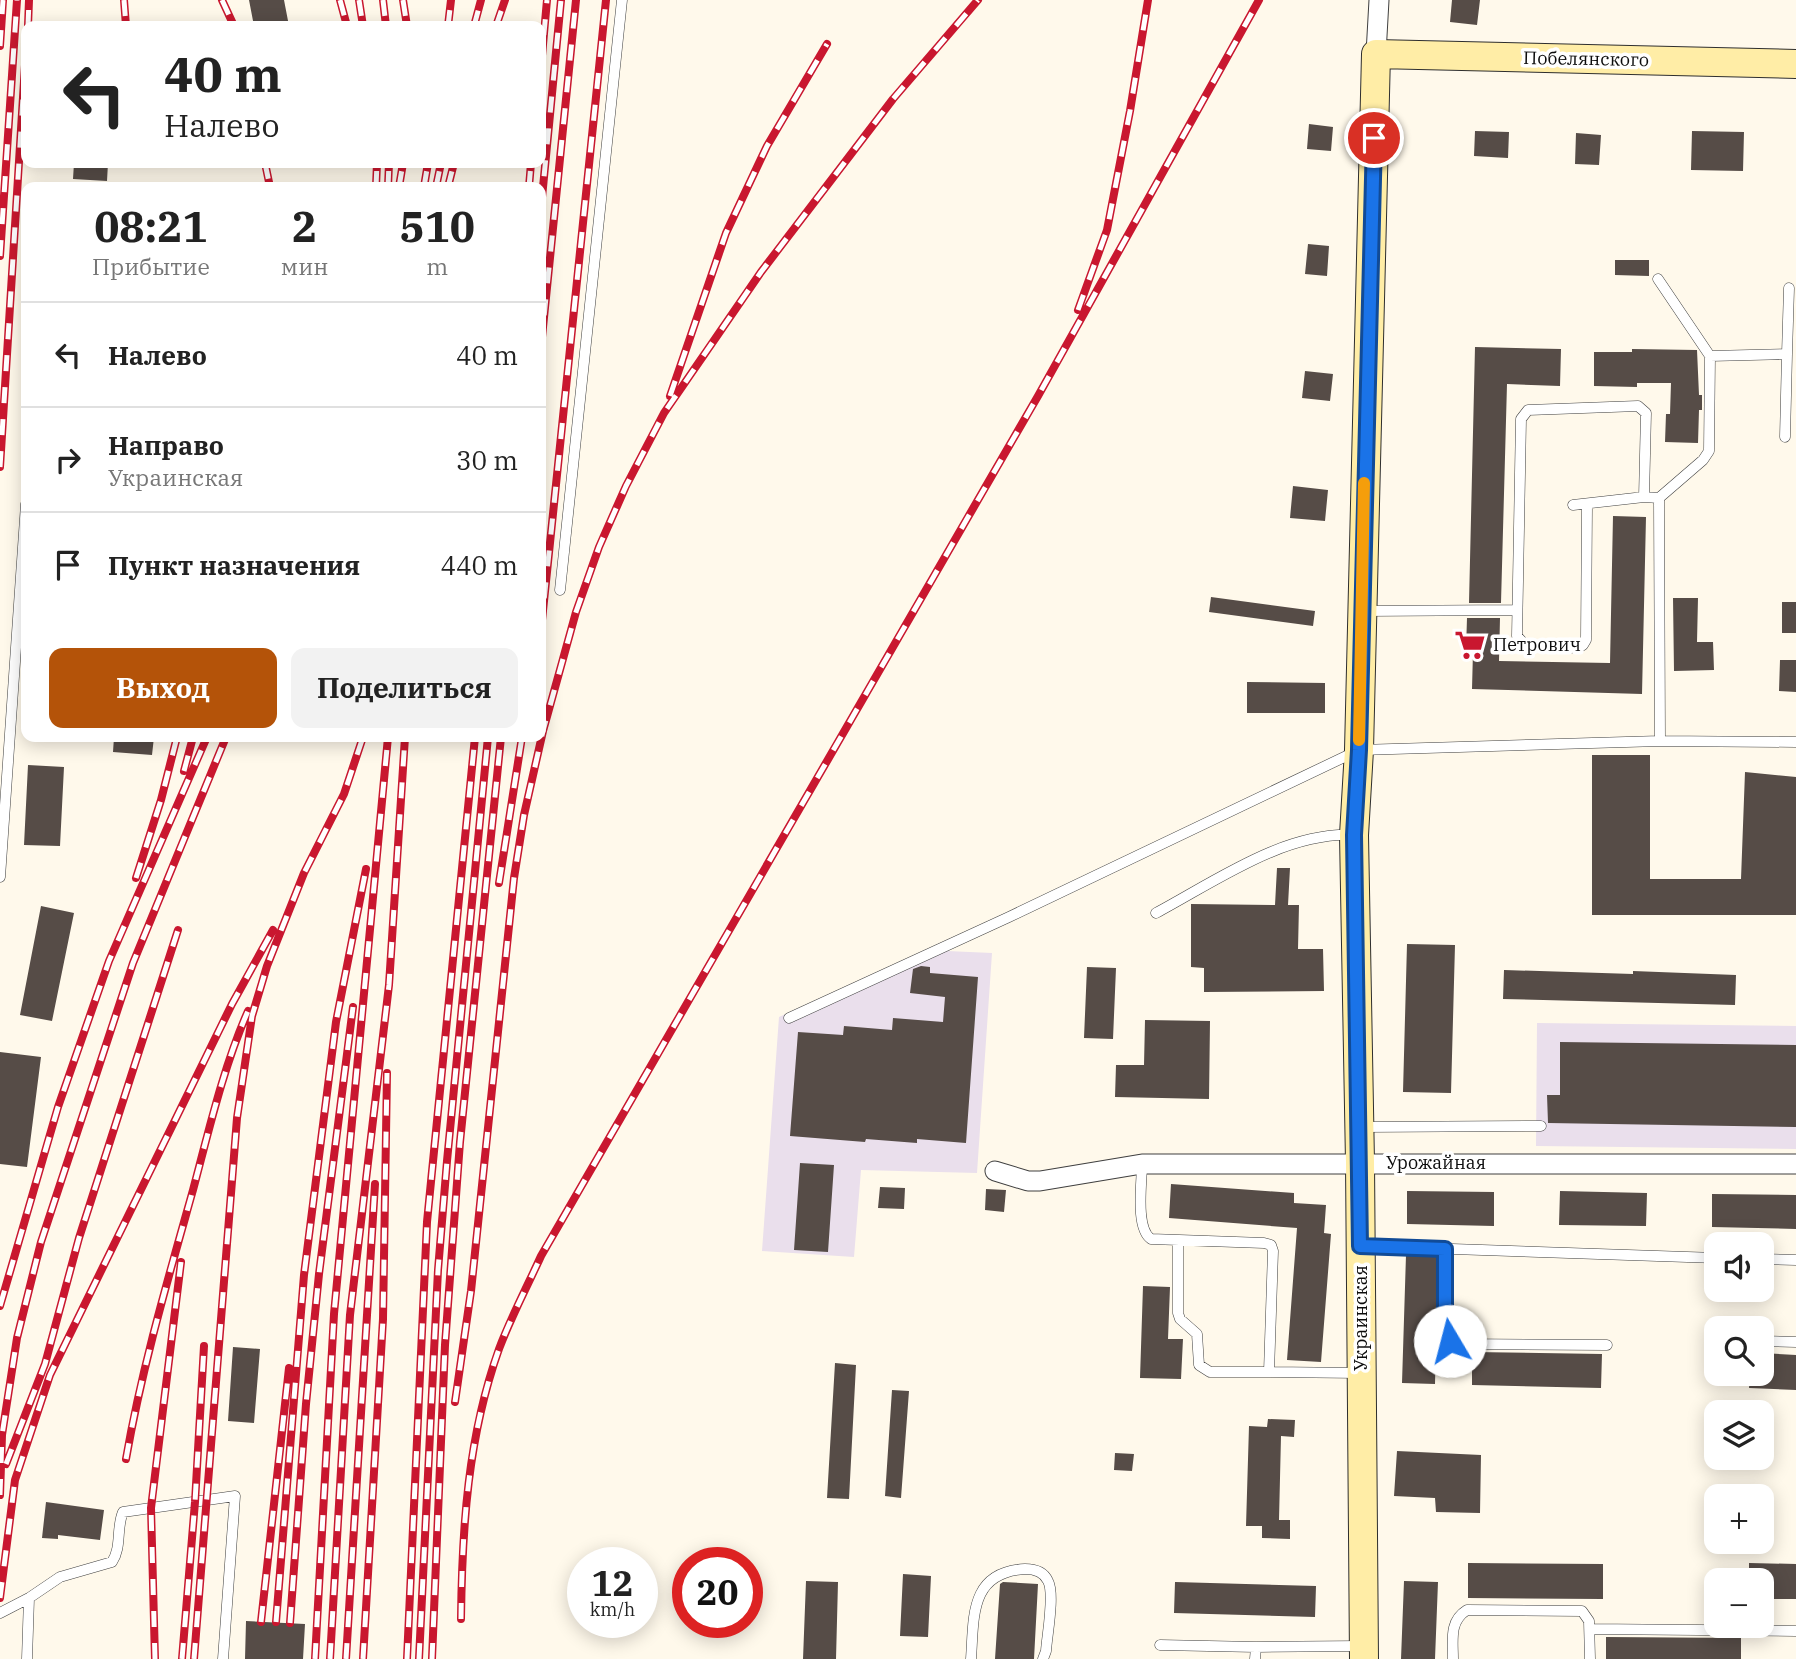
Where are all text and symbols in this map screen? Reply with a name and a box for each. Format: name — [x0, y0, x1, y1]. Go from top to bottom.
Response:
text: 40 m — [164, 42, 282, 105]
street label: Побелянского — [1523, 46, 1649, 71]
icon: left — [49, 49, 140, 140]
text: Налево — [164, 104, 280, 146]
pin — [1344, 108, 1404, 168]
icon: arrive — [1355, 119, 1393, 157]
text: 08:21 — [94, 199, 208, 254]
text: 2 — [292, 199, 317, 254]
text: 510 — [399, 199, 475, 254]
text: Прибытие — [92, 251, 210, 281]
text: мин — [281, 251, 329, 281]
text: m — [426, 251, 448, 281]
icon: left — [49, 336, 87, 374]
text: Налево — [108, 338, 207, 372]
text: 40 m — [456, 338, 518, 372]
text: Направо — [108, 428, 224, 462]
icon: right — [49, 441, 87, 479]
text: 30 m — [456, 443, 518, 477]
text: Украинская — [108, 462, 243, 492]
icon: arrive — [49, 546, 87, 584]
text: Пункт назначения — [108, 548, 360, 582]
text: 440 m — [440, 548, 518, 582]
supermarket icon: Петрович — [1453, 628, 1487, 662]
place label: Петрович — [1493, 633, 1581, 656]
button: Выход — [49, 648, 277, 728]
button: Поделиться — [291, 648, 518, 728]
street label: Урожайная — [1386, 1151, 1486, 1174]
map controls — [1704, 1232, 1774, 1638]
button: sound — [1704, 1232, 1774, 1302]
street label: Украинская — [1349, 1265, 1372, 1371]
position arrow — [1413, 1304, 1487, 1378]
button: search — [1704, 1316, 1774, 1386]
button: layers — [1704, 1400, 1774, 1470]
button: + — [1704, 1484, 1774, 1554]
speed limit sign: 20 — [672, 1547, 763, 1638]
text: 12 — [591, 1560, 634, 1606]
button: − — [1704, 1568, 1774, 1638]
text: km/h — [590, 1598, 635, 1621]

